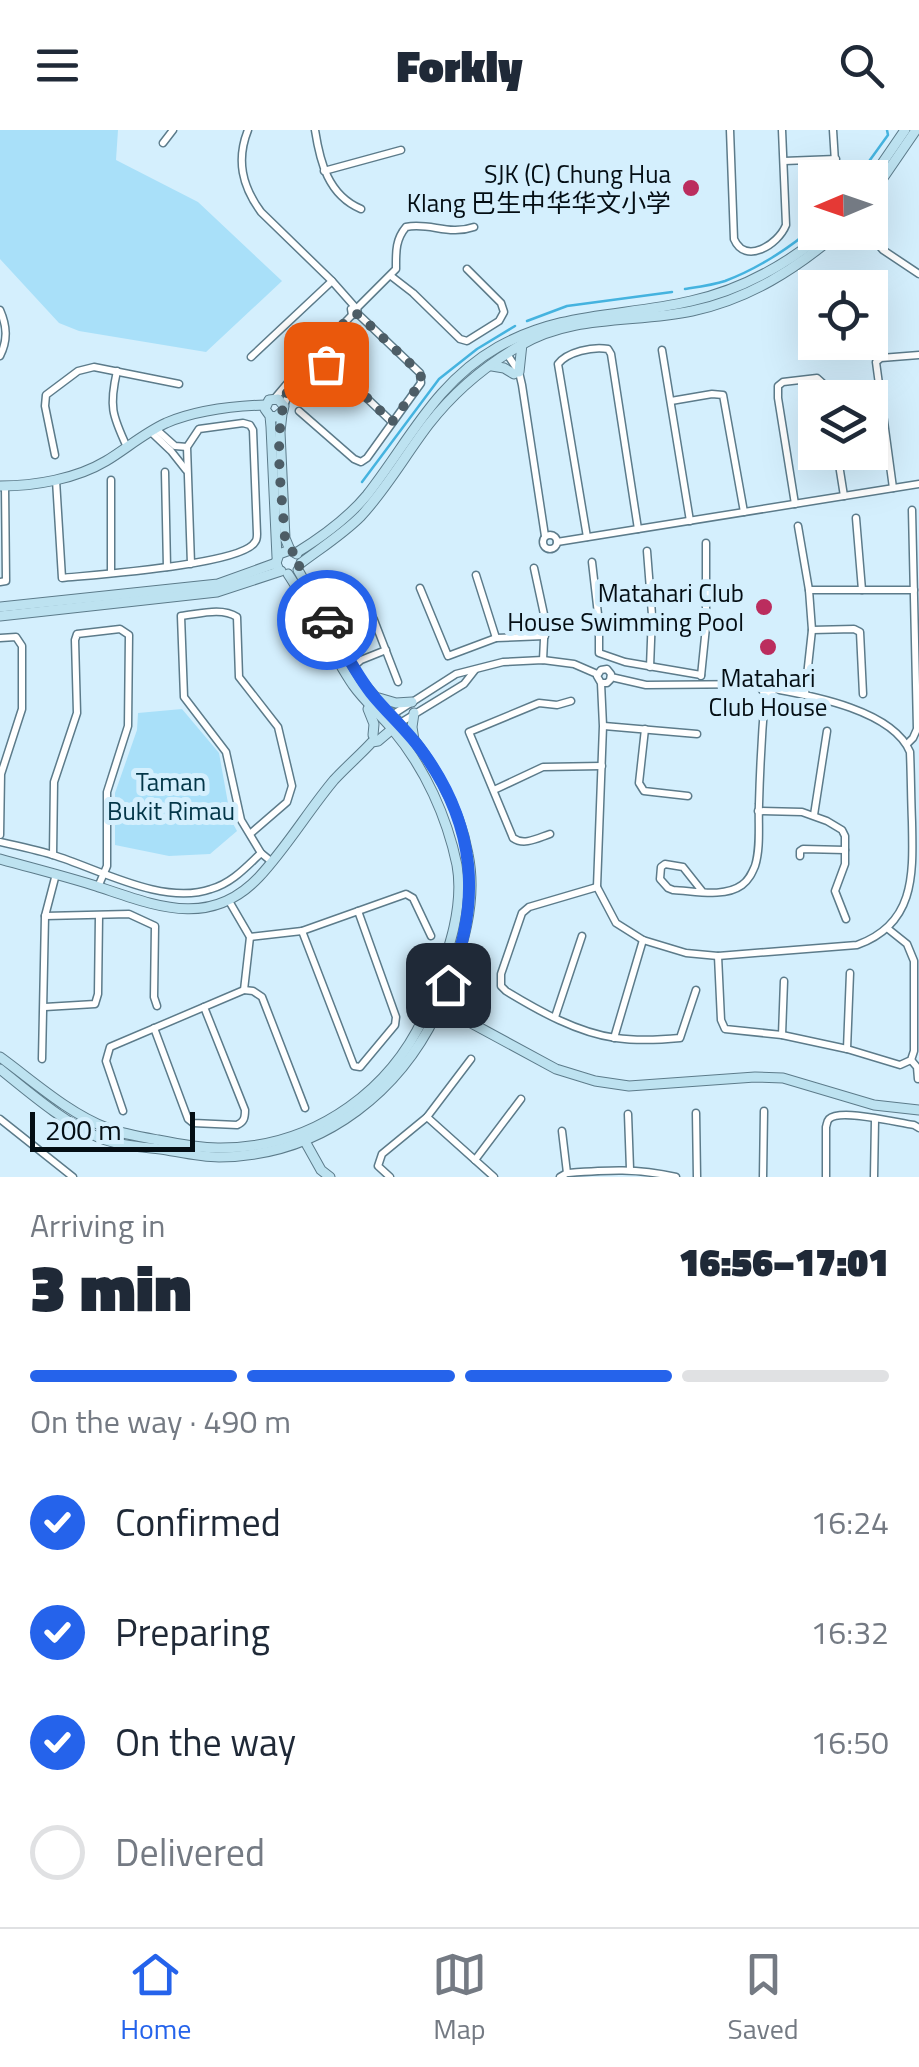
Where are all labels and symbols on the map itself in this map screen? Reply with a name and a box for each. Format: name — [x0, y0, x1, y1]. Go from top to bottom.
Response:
place label: SJK (C) Chung Hua Klang 巴生中华华文小学 — [407, 155, 671, 222]
north arrow — [798, 160, 888, 250]
marker: SJK (C) Chung Hua Klang 巴生中华华文小学 — [680, 177, 702, 199]
pin — [284, 322, 369, 407]
courier — [277, 570, 377, 670]
place label: Matahari Club House Swimming Pool — [507, 574, 744, 641]
marker: Matahari Club House Swimming Pool — [753, 596, 775, 618]
marker: Matahari Club House — [757, 636, 779, 658]
place label: Matahari Club House — [709, 659, 827, 726]
park label: Taman Bukit Rimau — [107, 763, 235, 830]
pin — [406, 943, 491, 1028]
scale bar — [30, 1107, 195, 1151]

